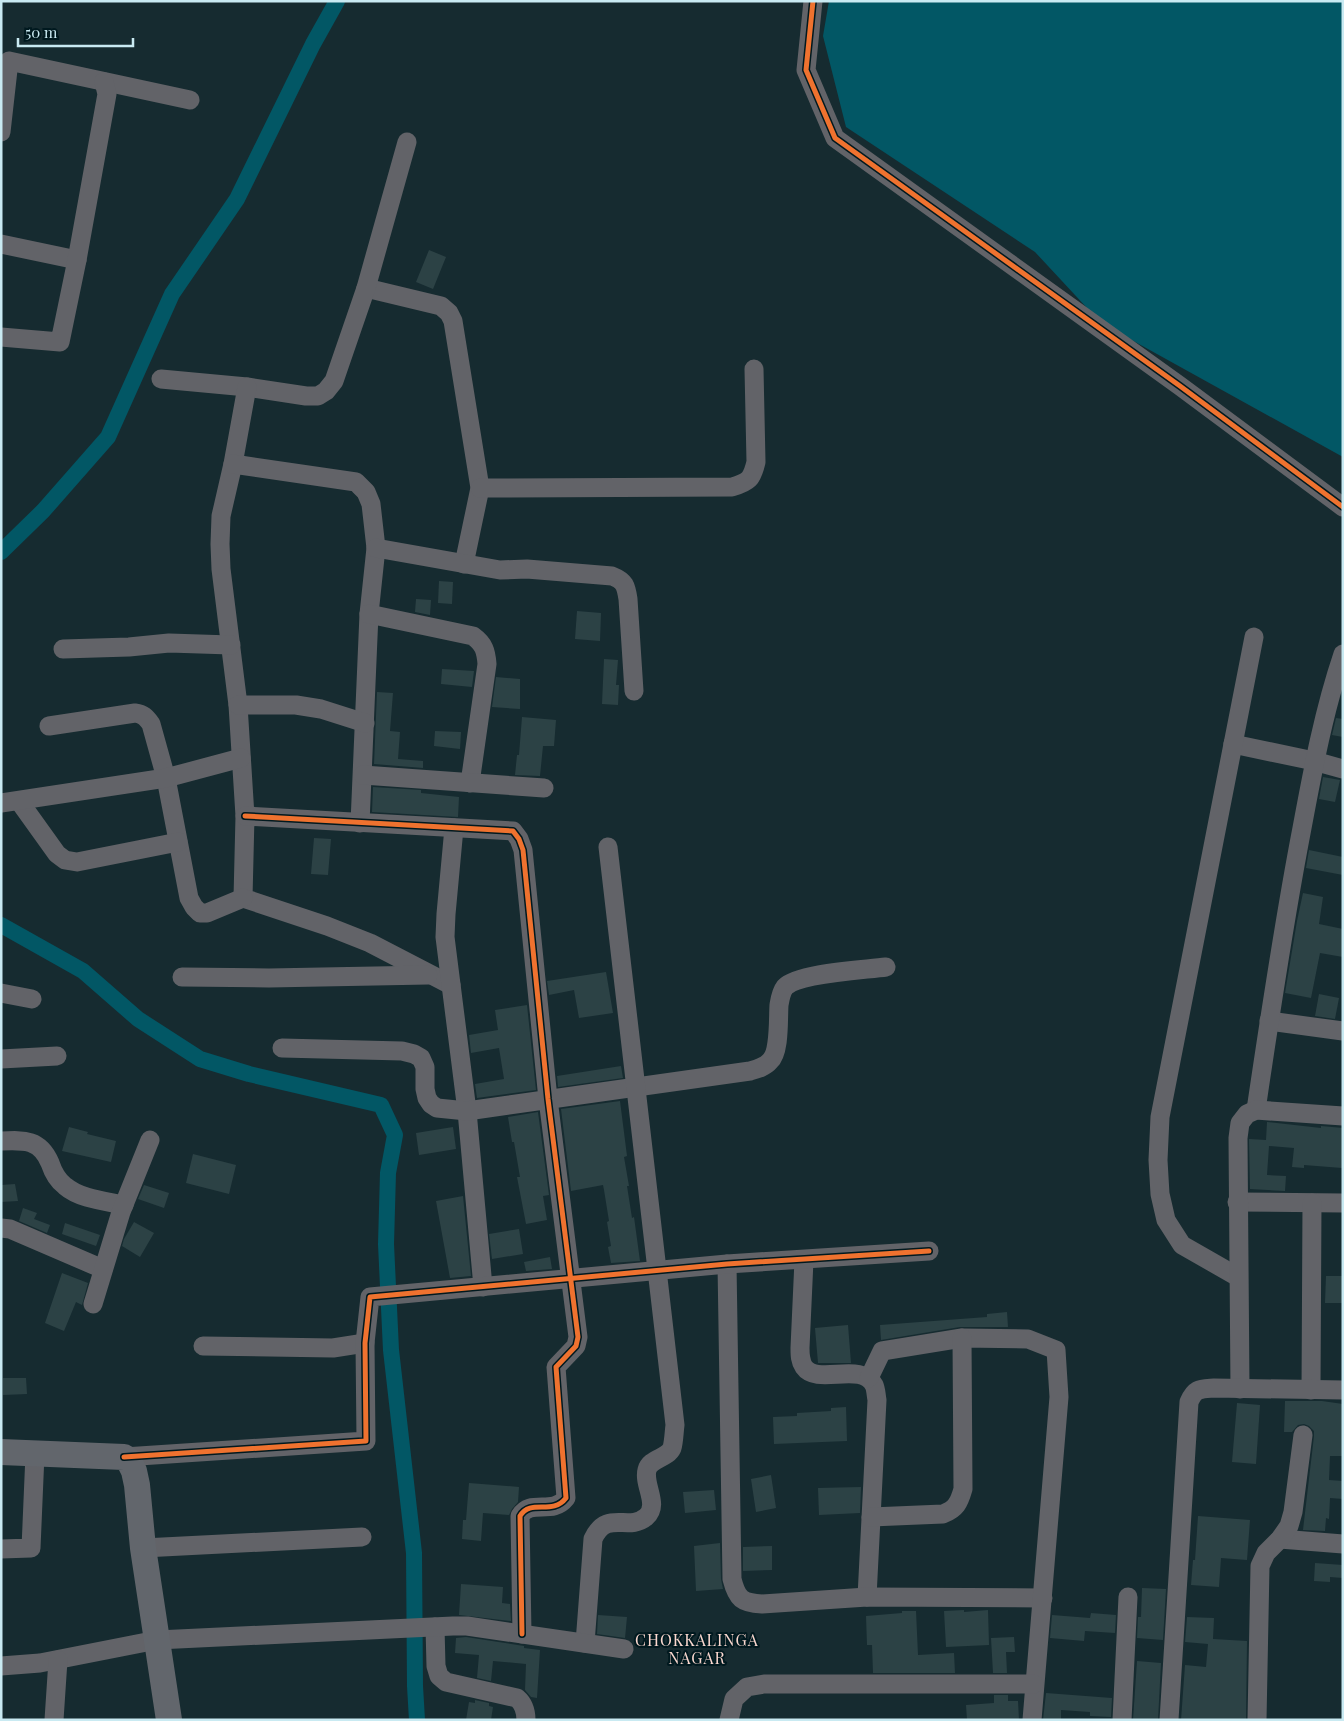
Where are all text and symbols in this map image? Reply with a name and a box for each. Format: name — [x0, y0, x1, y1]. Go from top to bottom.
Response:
scale bar — [18, 15, 132, 47]
text: 50 m — [25, 22, 58, 42]
district label: CHOKKALINGA NAGAR — [635, 1629, 759, 1668]

